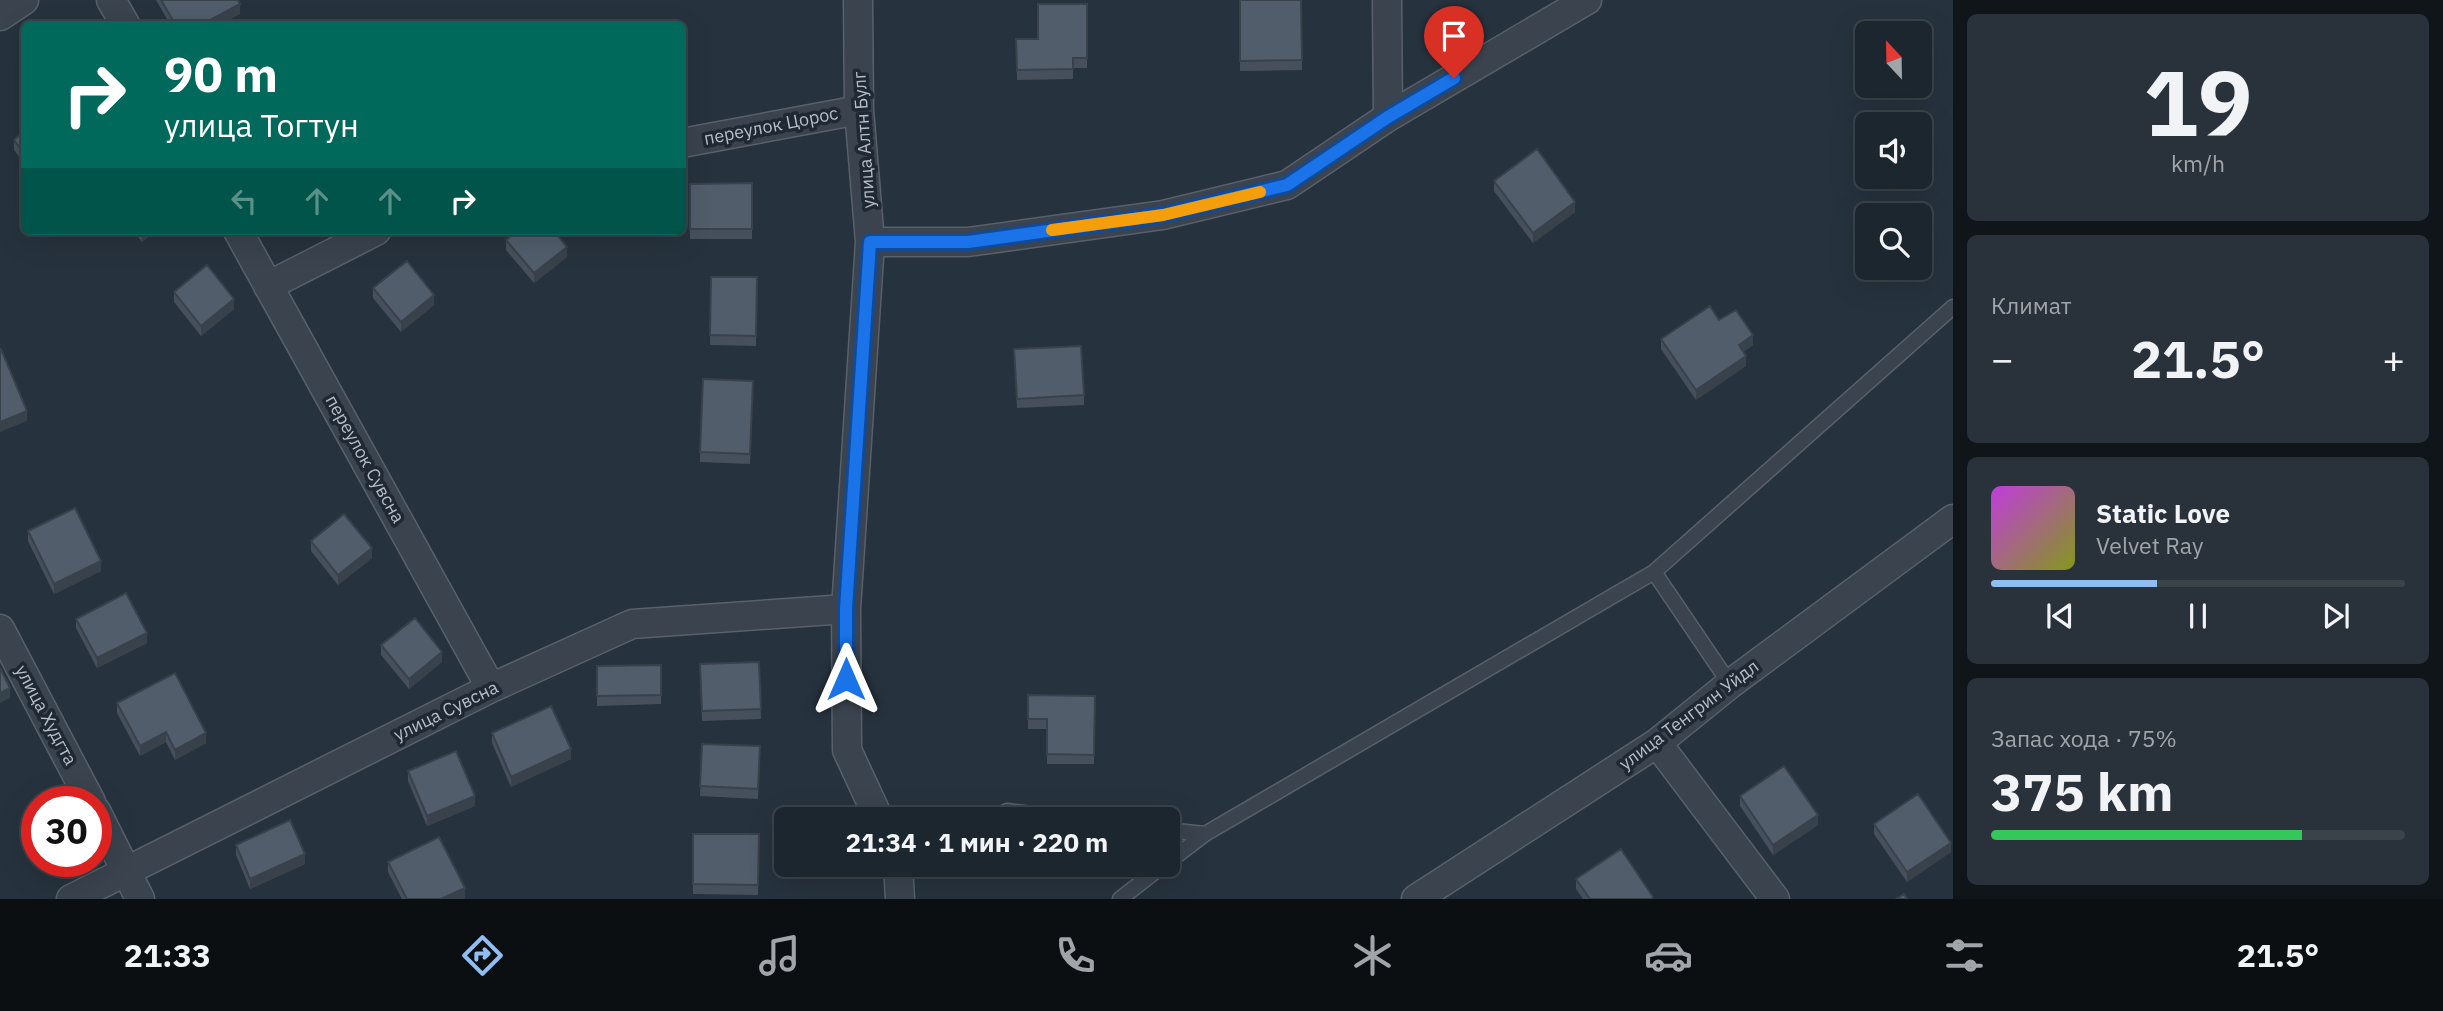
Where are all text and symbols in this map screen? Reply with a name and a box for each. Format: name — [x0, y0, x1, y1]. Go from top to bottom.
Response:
pin — [1424, 6, 1484, 78]
icon: arrive — [1435, 17, 1473, 55]
north arrow — [1855, 21, 1932, 98]
map controls — [1855, 21, 1932, 280]
text: 90 m — [164, 42, 278, 105]
text: 19 — [2143, 43, 2253, 161]
icon: right — [49, 49, 140, 140]
street label: улица Алтн Булг — [847, 71, 880, 209]
street label: переулок Цорос — [702, 101, 840, 150]
text: улица Тогтун — [164, 104, 359, 146]
button: sound — [1855, 112, 1932, 189]
text: km/h — [2171, 148, 2225, 178]
icon: left — [225, 182, 263, 220]
icon: ahead — [298, 182, 336, 220]
icon: ahead — [371, 182, 409, 220]
icon: right — [444, 182, 482, 220]
button: search — [1855, 203, 1932, 280]
text: Климат — [1991, 290, 2072, 320]
text: 21.5° — [2131, 325, 2265, 392]
text: − — [1991, 334, 2014, 383]
text: + — [2382, 334, 2405, 383]
street label: переулок Сувсна — [321, 391, 410, 527]
text: Static Love — [2096, 496, 2230, 530]
text: Velvet Ray — [2096, 530, 2203, 560]
icon: previous — [2041, 597, 2079, 635]
icon: pause — [2179, 597, 2217, 635]
icon: next — [2317, 597, 2355, 635]
position arrow — [809, 642, 883, 716]
street label: улица Тенгрин Уйдл — [1614, 655, 1763, 775]
street label: улица Худгта — [10, 661, 83, 769]
street label: улица Сувсна — [390, 675, 502, 746]
text: Запас хода · 75% — [1991, 723, 2177, 753]
text: 375 km — [1991, 758, 2173, 825]
speed limit sign: 30 — [21, 786, 112, 877]
text: 21:34 · 1 мин · 220 m — [846, 825, 1108, 859]
icon: directions — [458, 931, 507, 980]
icon: music — [755, 931, 804, 980]
icon: phone — [1051, 931, 1100, 980]
icon: climate — [1348, 931, 1397, 980]
icon: car — [1644, 931, 1693, 980]
icon: filters — [1940, 931, 1989, 980]
text: 21:33 — [124, 934, 211, 976]
text: 21.5° — [2237, 934, 2319, 976]

